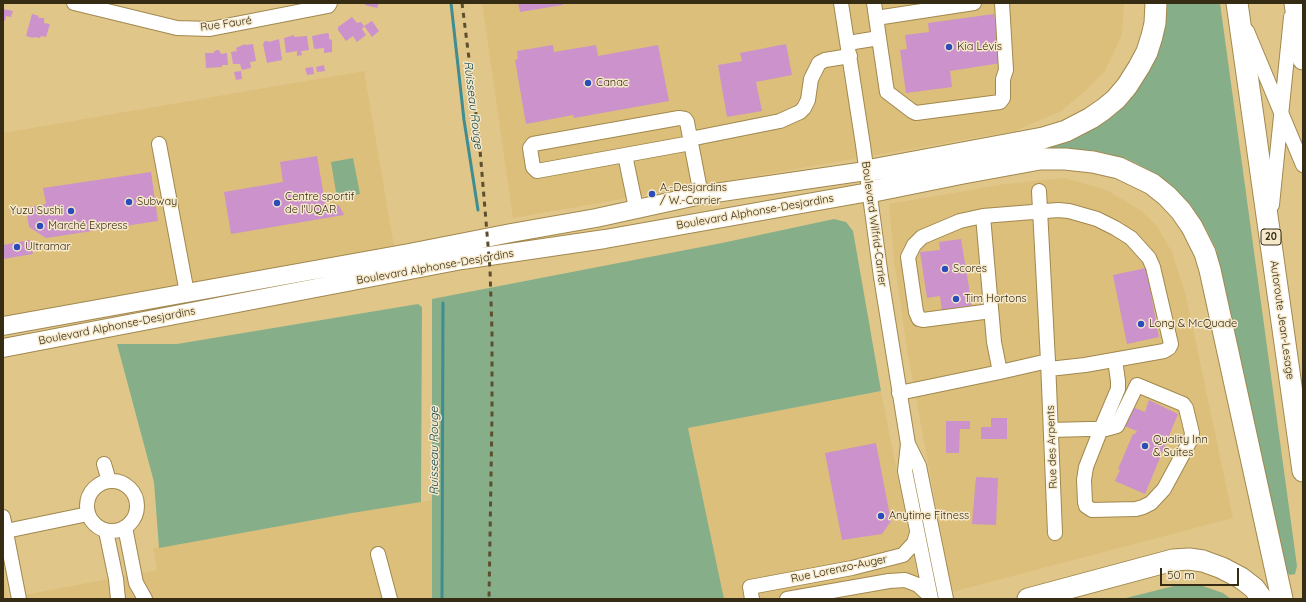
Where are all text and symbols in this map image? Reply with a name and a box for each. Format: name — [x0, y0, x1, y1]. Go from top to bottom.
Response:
street label: Rue Fauré — [199, 14, 253, 34]
place label: Kia Lévis — [957, 40, 1002, 54]
marker: Kia Lévis — [944, 42, 954, 52]
water label: Ruisseau Rouge — [460, 60, 486, 150]
place label: Canac — [596, 76, 629, 90]
marker: Canac — [583, 78, 593, 88]
street label: Boulevard Wilfrid-Carrier — [859, 160, 889, 288]
place label: A.-Desjardins / W.-Carrier — [660, 181, 727, 207]
marker: A.-Desjardins / W.-Carrier — [647, 189, 657, 199]
place label: Centre sportif de l'UQAR — [285, 190, 354, 216]
street label: Boulevard Alphonse-Desjardins — [675, 192, 835, 232]
place label: Subway — [137, 195, 177, 209]
marker: Subway — [124, 197, 134, 207]
marker: Centre sportif de l'UQAR — [272, 198, 282, 208]
place label: Yuzu Sushi — [10, 204, 63, 218]
marker: Yuzu Sushi — [66, 206, 76, 216]
place label: Marché Express — [48, 219, 128, 233]
marker: Marché Express — [35, 221, 45, 231]
road number: 20 — [1261, 229, 1281, 245]
place label: Ultramar — [25, 240, 71, 254]
marker: Ultramar — [12, 242, 22, 252]
street label: Boulevard Alphonse-Desjardins — [355, 247, 515, 287]
street label: Autoroute Jean-Lesage — [1267, 260, 1297, 380]
place label: Scores — [953, 262, 987, 276]
marker: Scores — [940, 264, 950, 274]
place label: Tim Hortons — [964, 292, 1027, 306]
marker: Tim Hortons — [951, 294, 961, 304]
street label: Boulevard Alphonse-Desjardins — [37, 304, 197, 348]
place label: Long & McQuade — [1149, 317, 1237, 331]
marker: Long & McQuade — [1136, 319, 1146, 329]
street label: Rue des Arpents — [1044, 405, 1060, 489]
water label: Ruisseau Rouge — [427, 407, 441, 495]
place label: Quality Inn & Suites — [1153, 433, 1208, 459]
marker: Quality Inn & Suites — [1140, 441, 1150, 451]
place label: Anytime Fitness — [889, 509, 969, 523]
marker: Anytime Fitness — [876, 511, 886, 521]
street label: Rue Lorenzo-Auger — [790, 552, 888, 586]
scale bar — [1162, 560, 1241, 586]
text: 50 m — [1167, 567, 1195, 582]

